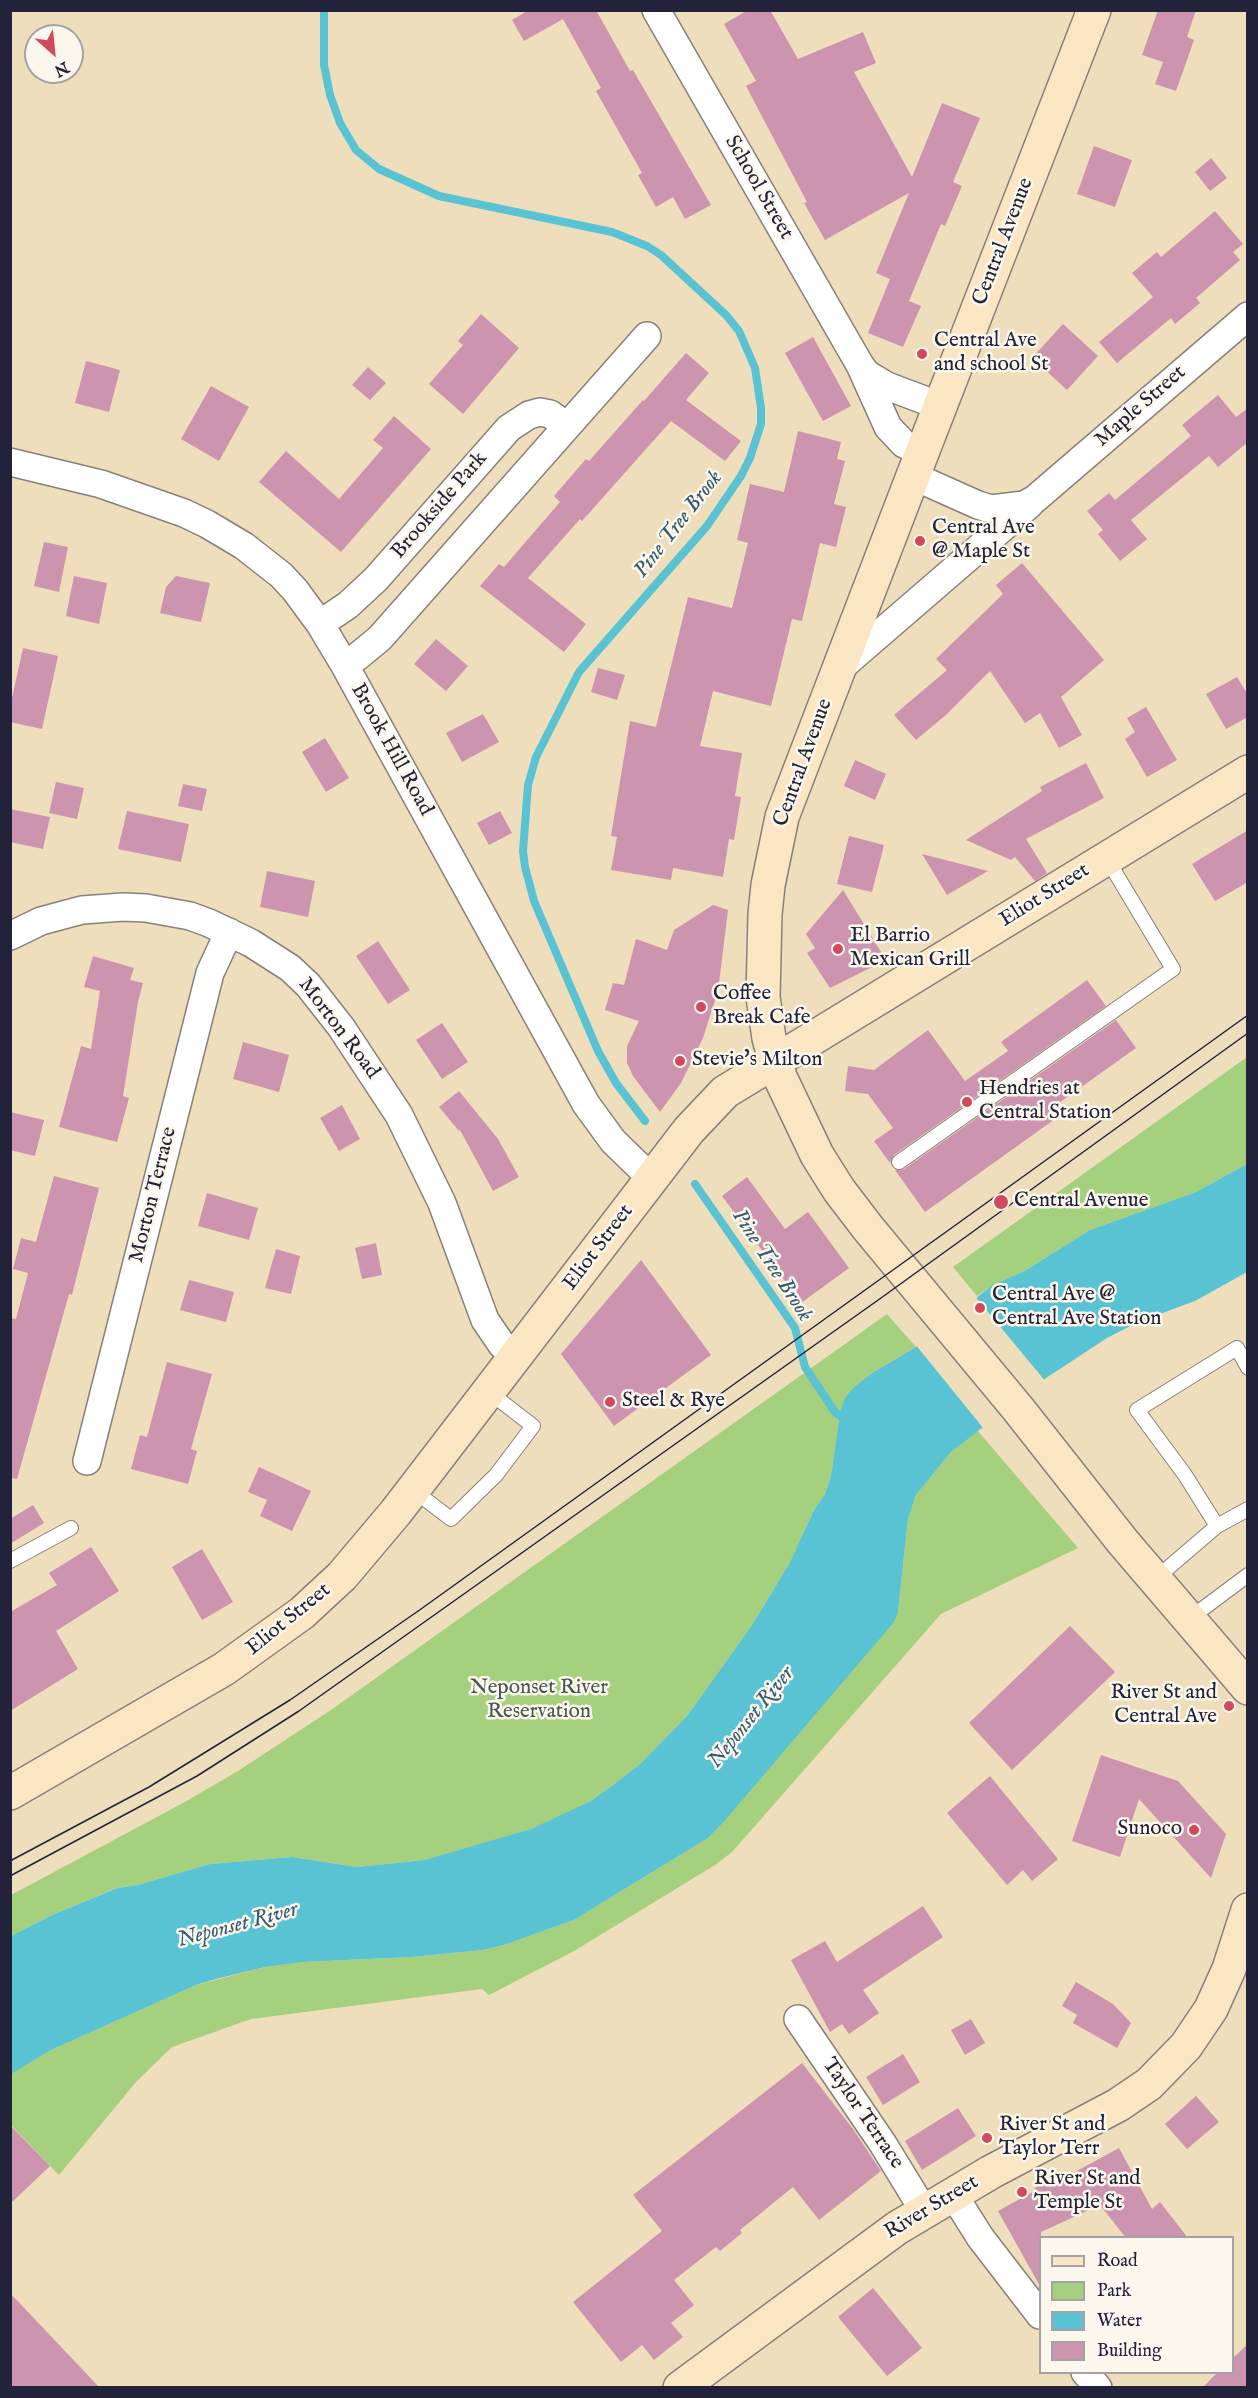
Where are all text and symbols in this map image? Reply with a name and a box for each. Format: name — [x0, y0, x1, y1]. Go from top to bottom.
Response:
north arrow — [24, 24, 84, 84]
text: N — [51, 56, 72, 80]
street label: School Street — [718, 131, 798, 245]
street label: Central Avenue — [968, 175, 1040, 309]
place label: Central Ave and school St — [934, 329, 1048, 379]
marker: Central Ave and school St — [915, 347, 929, 361]
street label: Maple Street — [1090, 361, 1192, 453]
street label: Brookside Park — [387, 447, 493, 565]
water label: Pine Tree Brook — [629, 466, 729, 584]
place label: Central Ave @ Maple St — [932, 516, 1035, 566]
marker: Central Ave @ Maple St — [913, 534, 927, 548]
street label: Brook Hill Road — [344, 680, 438, 820]
street label: Central Avenue — [769, 696, 839, 830]
street label: Eliot Street — [995, 859, 1095, 933]
place label: El Barrio Mexican Grill — [850, 924, 970, 974]
marker: El Barrio Mexican Grill — [831, 942, 845, 956]
street label: Morton Road — [292, 973, 384, 1085]
place label: Coffee Break Cafe — [713, 982, 810, 1032]
marker: Coffee Break Cafe — [694, 1000, 708, 1014]
place label: Stevie's Milton — [692, 1048, 822, 1074]
marker: Stevie's Milton — [673, 1054, 687, 1068]
place label: Hendries at Central Station — [979, 1077, 1111, 1127]
marker: Hendries at Central Station — [960, 1095, 974, 1109]
street label: Morton Terrace — [125, 1125, 183, 1265]
place label: Central Avenue — [1014, 1189, 1148, 1215]
marker: Central Avenue — [992, 1193, 1010, 1211]
street label: Eliot Street — [559, 1200, 639, 1296]
water label: Pine Tree Brook — [725, 1205, 817, 1327]
place label: Central Ave @ Central Ave Station — [992, 1283, 1161, 1333]
marker: Central Ave @ Central Ave Station — [973, 1301, 987, 1315]
place label: Steel & Rye — [622, 1389, 725, 1415]
marker: Steel & Rye — [603, 1395, 617, 1409]
street label: Eliot Street — [242, 1578, 336, 1662]
water label: Neponset River — [703, 1662, 801, 1774]
park label: Neponset River Reservation — [470, 1676, 608, 1726]
place label: River St and Central Ave — [1110, 1681, 1217, 1731]
marker: River St and Central Ave — [1222, 1699, 1236, 1713]
place label: Sunoco — [1118, 1817, 1182, 1843]
marker: Sunoco — [1187, 1823, 1201, 1837]
water label: Neponset River — [175, 1897, 301, 1955]
street label: Taylor Terrace — [816, 2054, 908, 2174]
place label: River St and Taylor Terr — [999, 2113, 1106, 2163]
marker: River St and Taylor Terr — [980, 2131, 994, 2145]
place label: River St and Temple St — [1034, 2167, 1141, 2217]
street label: River Street — [881, 2170, 983, 2246]
marker: River St and Temple St — [1015, 2185, 1029, 2199]
legend — [1039, 2236, 1234, 2374]
text: Road — [1097, 2250, 1138, 2273]
text: Park — [1097, 2280, 1131, 2303]
text: Water — [1097, 2310, 1142, 2333]
text: Building — [1097, 2340, 1162, 2363]

